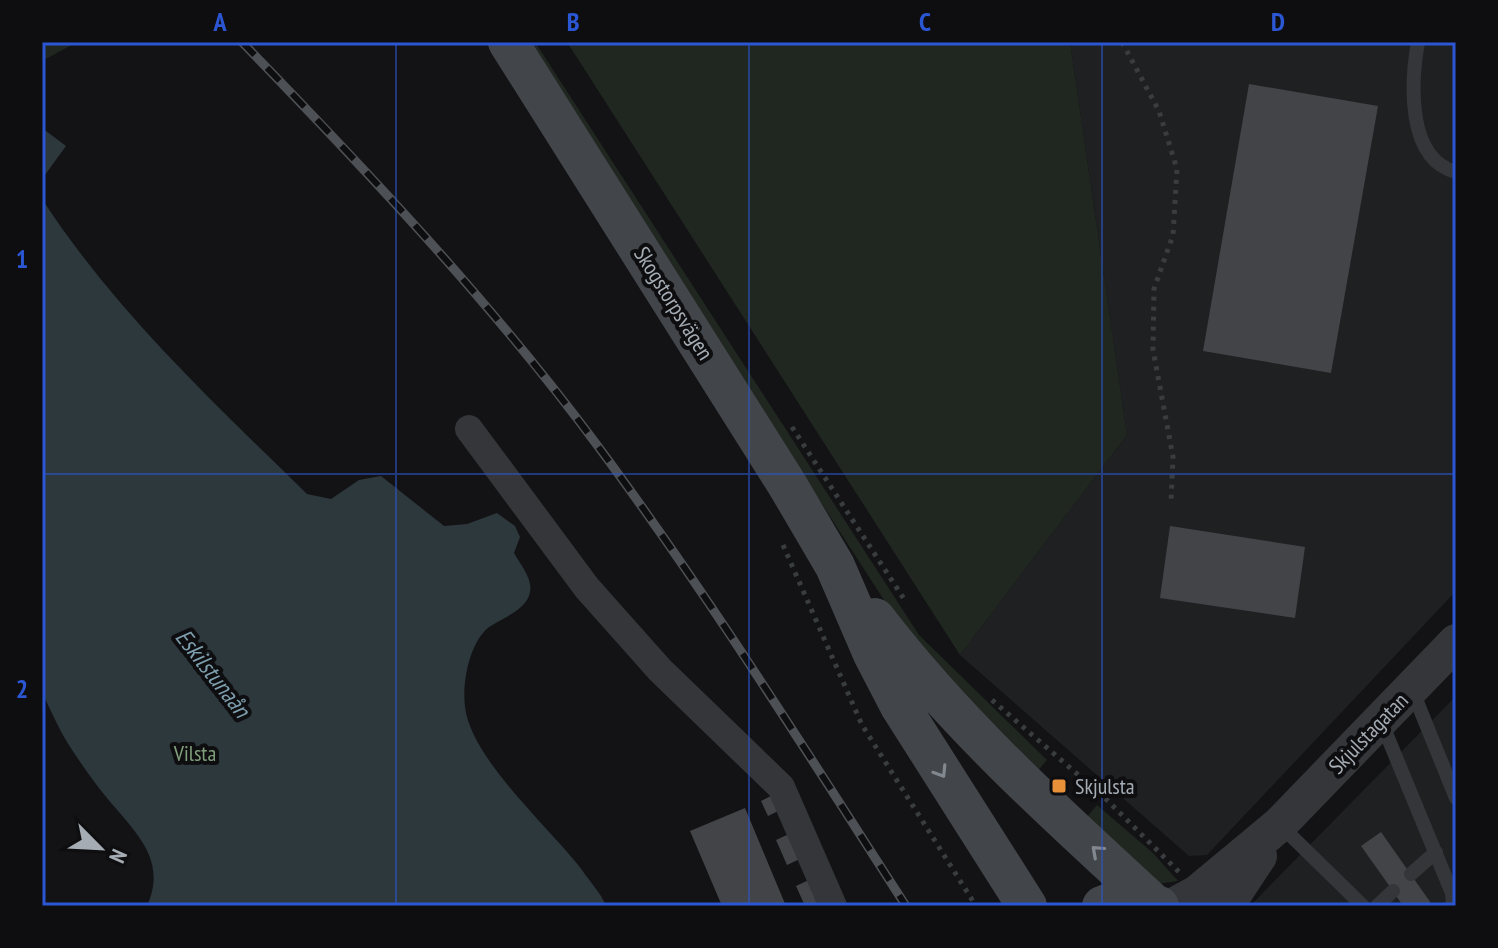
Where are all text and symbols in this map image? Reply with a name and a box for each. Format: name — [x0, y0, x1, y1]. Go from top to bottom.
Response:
text: A — [212, 5, 227, 38]
text: B — [567, 5, 580, 38]
text: C — [919, 5, 931, 38]
text: D — [1271, 5, 1285, 38]
street label: Skogstorpsvägen — [628, 241, 720, 365]
text: 1 — [16, 242, 28, 275]
water label: Eskilstunaån — [169, 623, 258, 725]
text: 2 — [16, 672, 28, 705]
street label: Skjulstagatan — [1322, 686, 1414, 780]
park label: Vilsta — [173, 739, 216, 767]
one-way arrow — [932, 764, 947, 778]
place label: Skjulsta — [1075, 772, 1135, 800]
marker: Skjulsta — [1050, 777, 1068, 795]
north arrow — [60, 808, 140, 888]
text: N — [103, 845, 133, 867]
one-way arrow — [1091, 846, 1106, 861]

